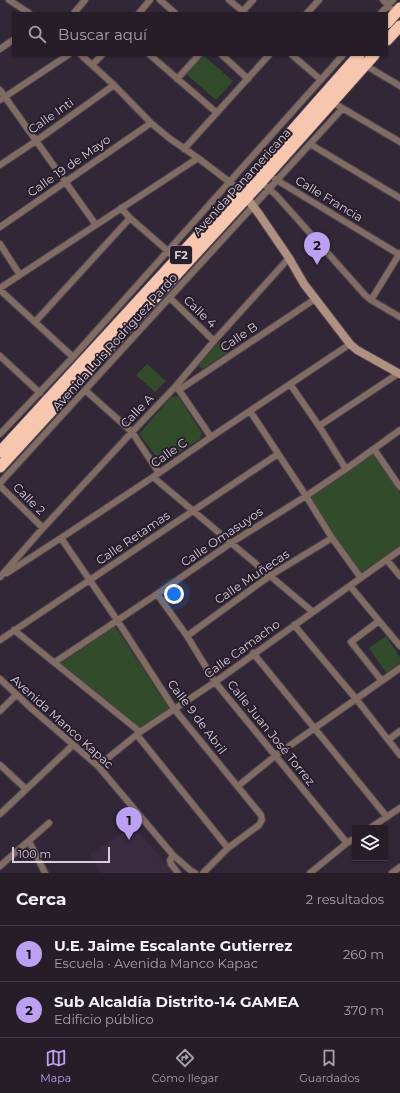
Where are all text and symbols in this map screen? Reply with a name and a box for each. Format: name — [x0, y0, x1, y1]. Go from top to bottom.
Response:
search box — [12, 12, 388, 56]
icon: search — [26, 23, 48, 45]
text: Buscar aquí — [58, 25, 147, 44]
street label: Calle Inti — [25, 94, 76, 137]
street label: Avenida Panamericana — [189, 125, 294, 238]
street label: Calle 19 de Mayo — [24, 131, 113, 200]
street label: Calle Francia — [293, 172, 366, 225]
pin: 2 — [304, 232, 330, 265]
road number: F2 — [170, 246, 192, 264]
street label: Avenida Luis Rodriguez Pardo — [49, 270, 180, 413]
street label: Calle 4 — [181, 292, 220, 331]
street label: Calle B — [217, 319, 260, 354]
street label: Calle A — [117, 390, 157, 431]
street label: Calle C — [148, 434, 190, 470]
street label: Calle 2 — [10, 479, 49, 518]
street label: Calle Omasuyos — [178, 504, 266, 570]
street label: Calle Retamas — [93, 507, 173, 568]
street label: Calle Muñecas — [211, 546, 292, 607]
your location — [164, 584, 184, 604]
street label: Calle Camacho — [201, 616, 283, 681]
street label: Avenida Manco Kapac — [8, 672, 117, 772]
street label: Calle 9 de Abril — [165, 677, 230, 757]
street label: Calle Juan José Torrez — [224, 677, 318, 788]
pin: 1 — [116, 807, 142, 840]
map controls — [352, 825, 388, 861]
button: layers — [352, 825, 388, 861]
scale bar — [12, 845, 110, 864]
text: 100 m — [18, 847, 51, 861]
text: Cerca — [16, 889, 66, 909]
text: 2 resultados — [306, 891, 384, 907]
text: U.E. Jaime Escalante Gutierrez — [54, 936, 292, 955]
text: 1 — [26, 946, 32, 962]
text: 260 m — [343, 946, 384, 962]
text: Escuela · Avenida Manco Kapac — [54, 955, 258, 971]
text: Sub Alcaldía Distrito-14 GAMEA — [54, 992, 299, 1011]
text: 2 — [25, 1002, 33, 1018]
text: 370 m — [344, 1002, 384, 1018]
text: Edificio público — [54, 1011, 154, 1027]
tab: Mapa — [40, 1047, 71, 1085]
tab: Cómo llegar — [152, 1047, 219, 1085]
tab: Guardados — [299, 1047, 360, 1085]

